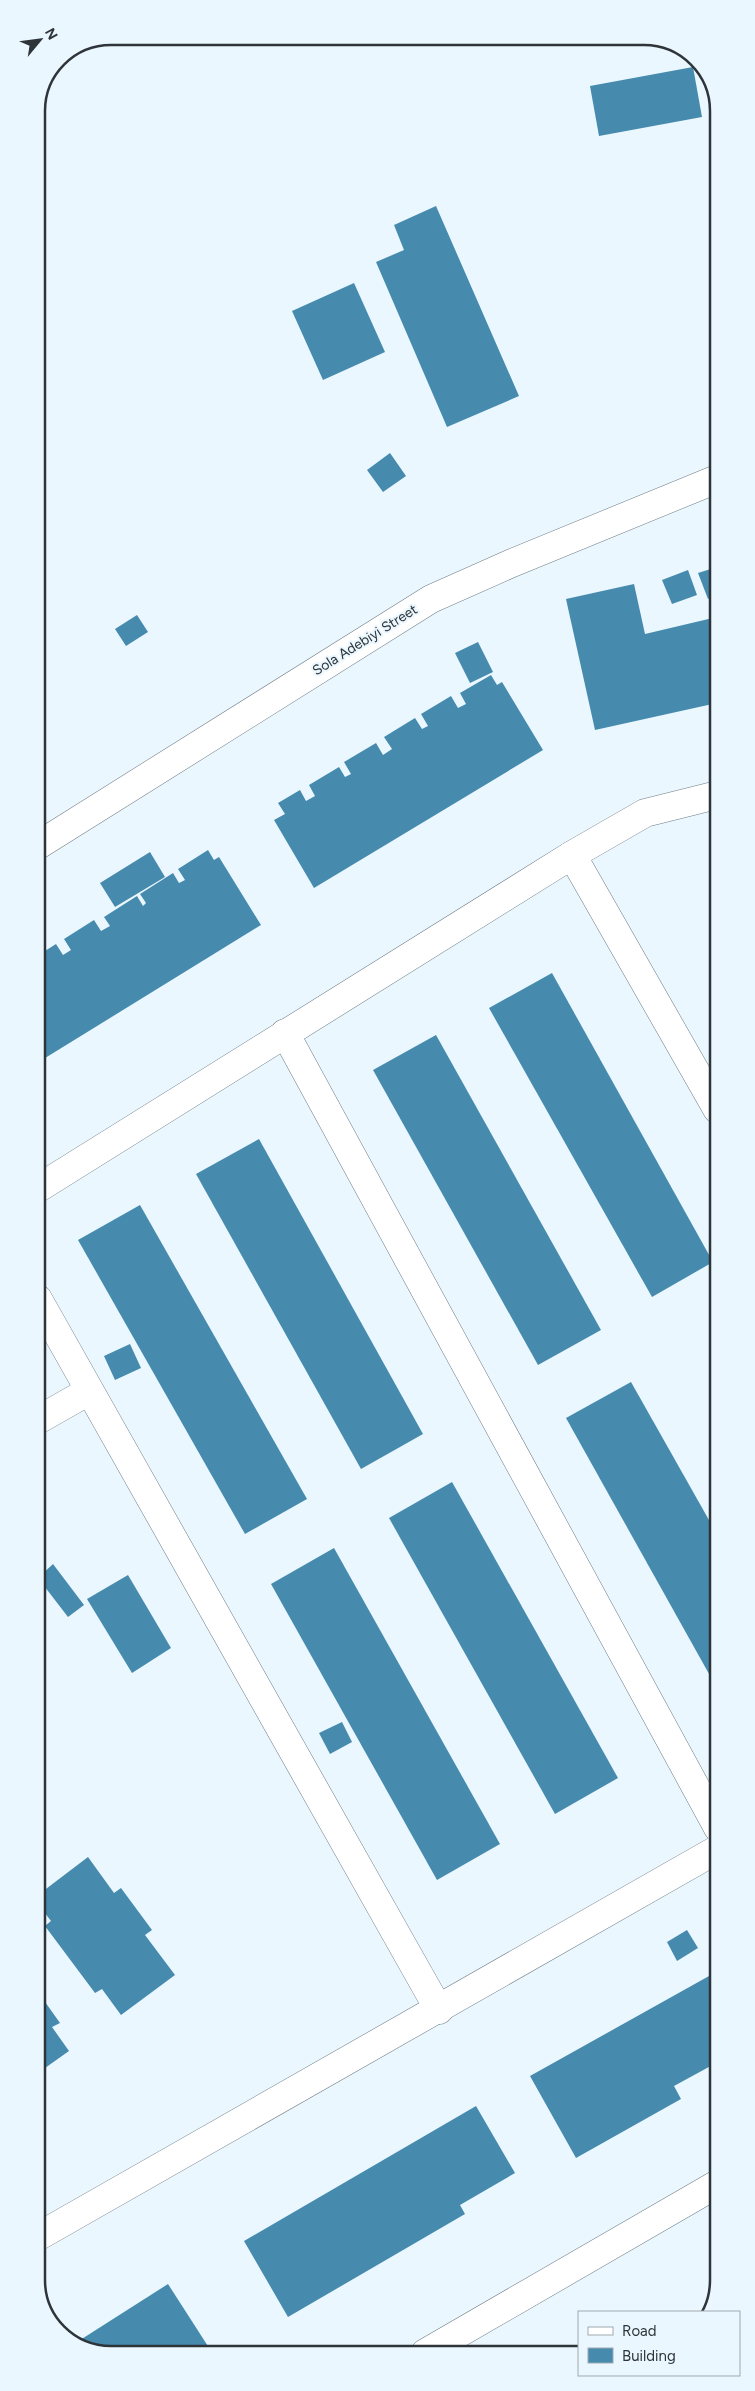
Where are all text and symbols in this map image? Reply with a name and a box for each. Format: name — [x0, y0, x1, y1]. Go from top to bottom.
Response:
north arrow — [15, 15, 65, 65]
text: N — [41, 25, 61, 43]
street label: Sola Adebiyi Street — [309, 601, 421, 679]
legend — [578, 2311, 740, 2376]
text: Road — [622, 2322, 657, 2340]
text: Building — [622, 2347, 676, 2365]

